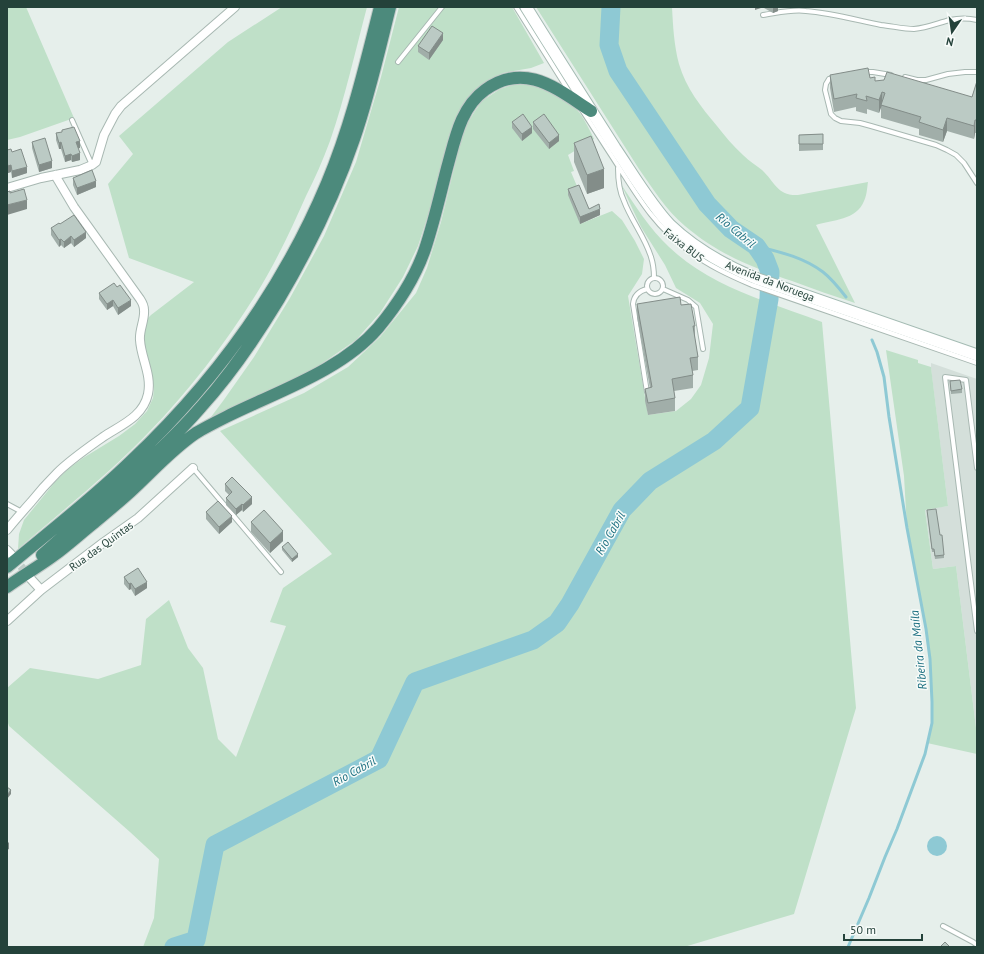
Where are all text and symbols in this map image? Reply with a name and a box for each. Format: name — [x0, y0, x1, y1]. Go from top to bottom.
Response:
north arrow — [932, 12, 972, 52]
text: N — [945, 34, 955, 49]
water label: Rio Cabril — [713, 209, 760, 251]
street label: Faixa BUS — [661, 225, 707, 265]
street label: Avenida da Noruega — [724, 258, 816, 304]
water label: Rio Cabril — [592, 508, 629, 557]
street label: Rua das Quintas — [66, 518, 136, 574]
water label: Ribeira da Maíla — [906, 609, 930, 691]
water label: Rio Cabril — [330, 753, 379, 789]
scale bar — [844, 916, 922, 942]
text: 50 m — [850, 922, 876, 937]

